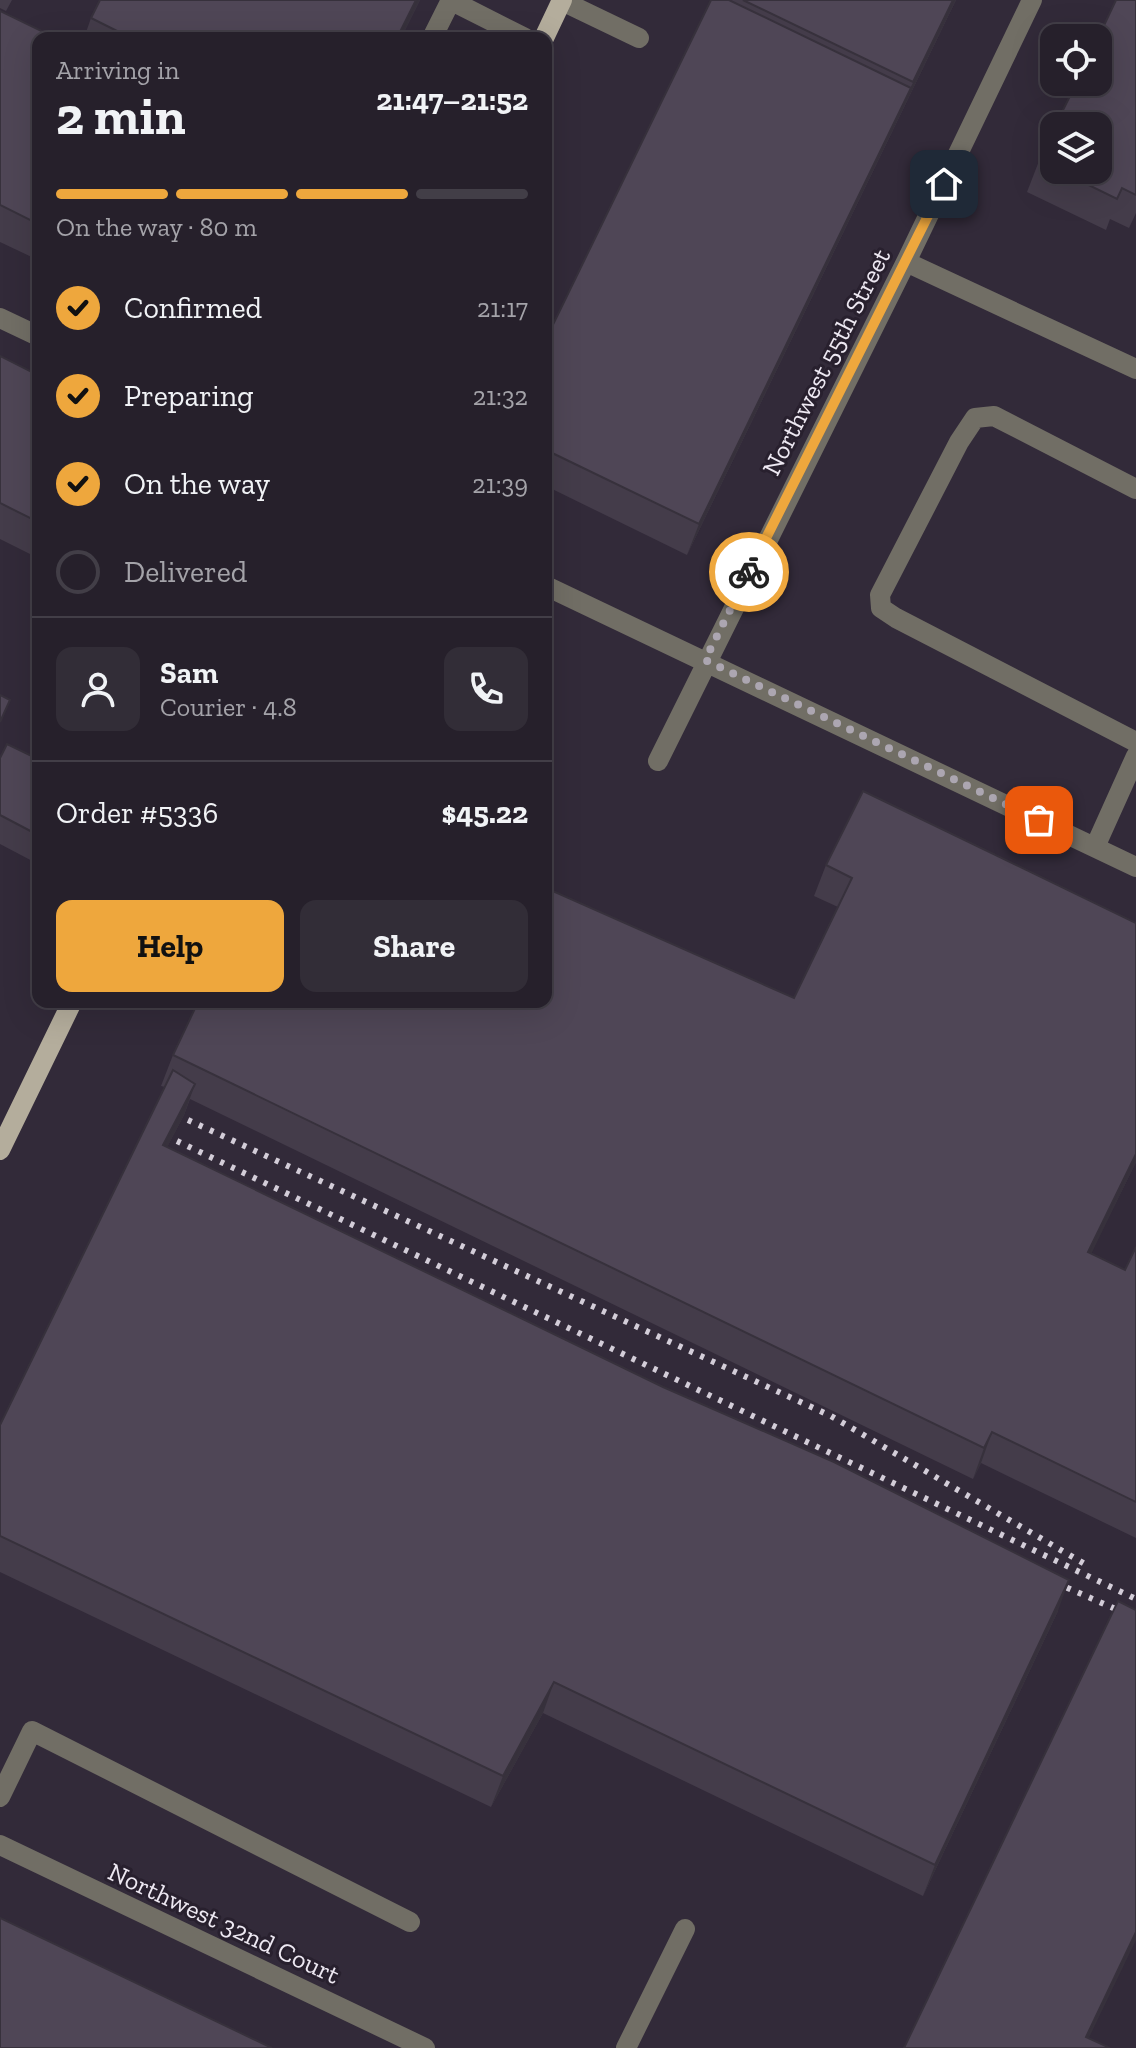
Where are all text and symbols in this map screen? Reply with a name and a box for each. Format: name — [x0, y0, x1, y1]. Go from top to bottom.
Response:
map controls — [1040, 24, 1112, 184]
button: locate — [1040, 24, 1112, 96]
text: Arriving in — [56, 54, 179, 86]
text: 21:47–21:52 — [376, 82, 528, 118]
text: 2 min — [56, 85, 186, 147]
button: layers — [1040, 112, 1112, 184]
pin — [910, 150, 978, 218]
icon: home — [922, 162, 966, 206]
text: On the way · 80 m — [56, 211, 257, 243]
street label: Northwest 55th Street — [755, 243, 897, 481]
icon: check — [56, 286, 100, 330]
text: Confirmed — [124, 290, 262, 326]
text: 21:17 — [477, 292, 528, 324]
icon: check — [56, 374, 100, 418]
text: Preparing — [124, 378, 254, 414]
text: 21:32 — [473, 380, 528, 412]
icon: check — [56, 462, 100, 506]
text: On the way — [124, 466, 270, 502]
text: 21:39 — [472, 468, 528, 500]
courier — [709, 532, 789, 612]
icon: bike — [727, 550, 771, 594]
text: Delivered — [124, 554, 247, 590]
button: person — [56, 647, 140, 731]
button: phone — [444, 647, 528, 731]
text: Sam — [160, 655, 218, 691]
text: Courier · 4.8 — [160, 691, 297, 723]
pin — [1005, 786, 1073, 854]
text: Order #5336 — [56, 795, 218, 831]
text: $45.22 — [441, 795, 528, 831]
icon: bag — [1017, 798, 1061, 842]
button: Help — [56, 900, 284, 992]
button: Share — [300, 900, 528, 992]
street label: Northwest 32nd Court — [103, 1855, 345, 1991]

